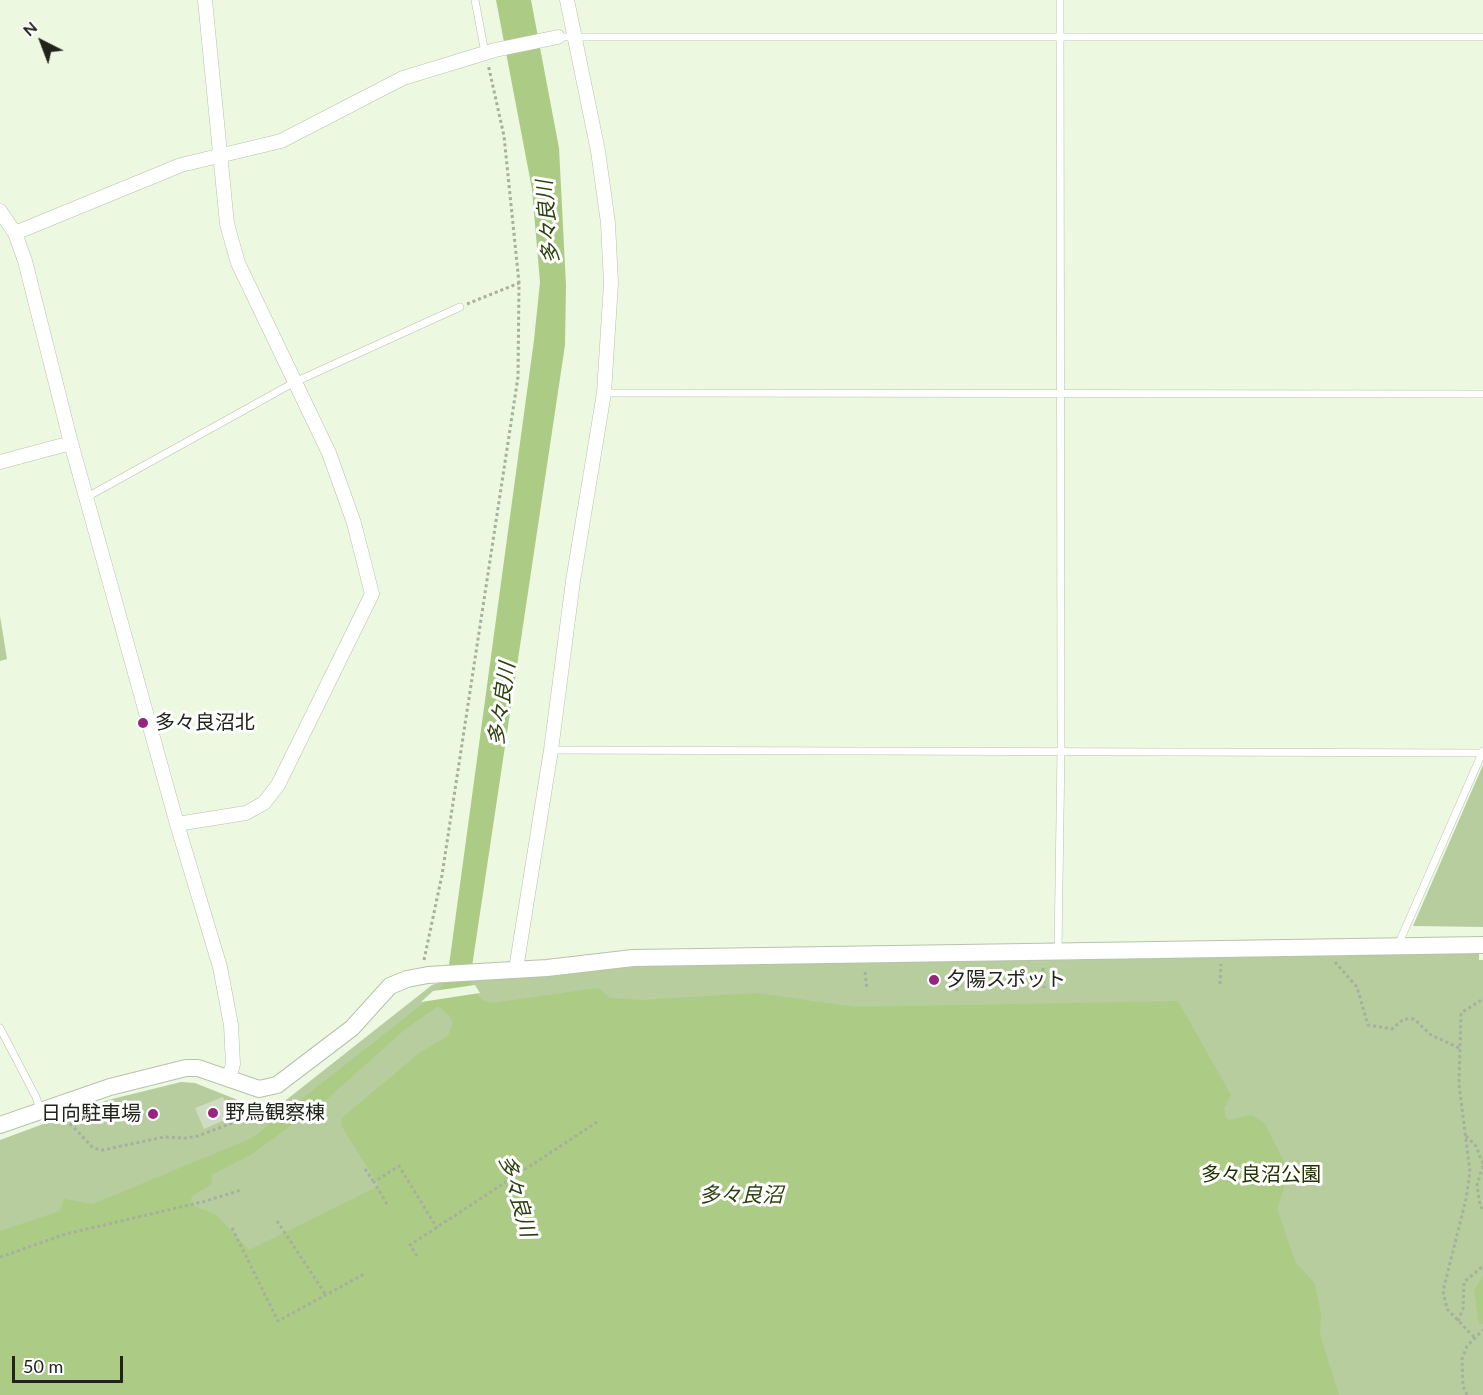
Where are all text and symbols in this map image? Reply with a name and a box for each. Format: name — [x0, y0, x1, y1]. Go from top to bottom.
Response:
north arrow — [12, 12, 72, 72]
text: N — [19, 17, 41, 39]
water label: 多々良川 — [532, 179, 564, 265]
water label: 多々良川 — [484, 661, 520, 747]
place label: 多々良沼北 — [155, 711, 255, 735]
marker: 多々良沼北 — [136, 716, 150, 730]
place label: 夕陽スポット — [946, 968, 1066, 992]
marker: 夕陽スポット — [927, 973, 941, 987]
place label: 野鳥観察棟 — [225, 1101, 325, 1125]
place label: 日向駐車場 — [41, 1102, 141, 1126]
marker: 野鳥観察棟 — [206, 1106, 220, 1120]
marker: 日向駐車場 — [146, 1107, 160, 1121]
water label: 多々良川 — [493, 1152, 541, 1240]
park label: 多々良沼公園 — [1201, 1163, 1321, 1187]
water label: 多々良沼 — [699, 1182, 783, 1208]
scale bar — [15, 1344, 126, 1382]
text: 50 m — [23, 1355, 63, 1377]

